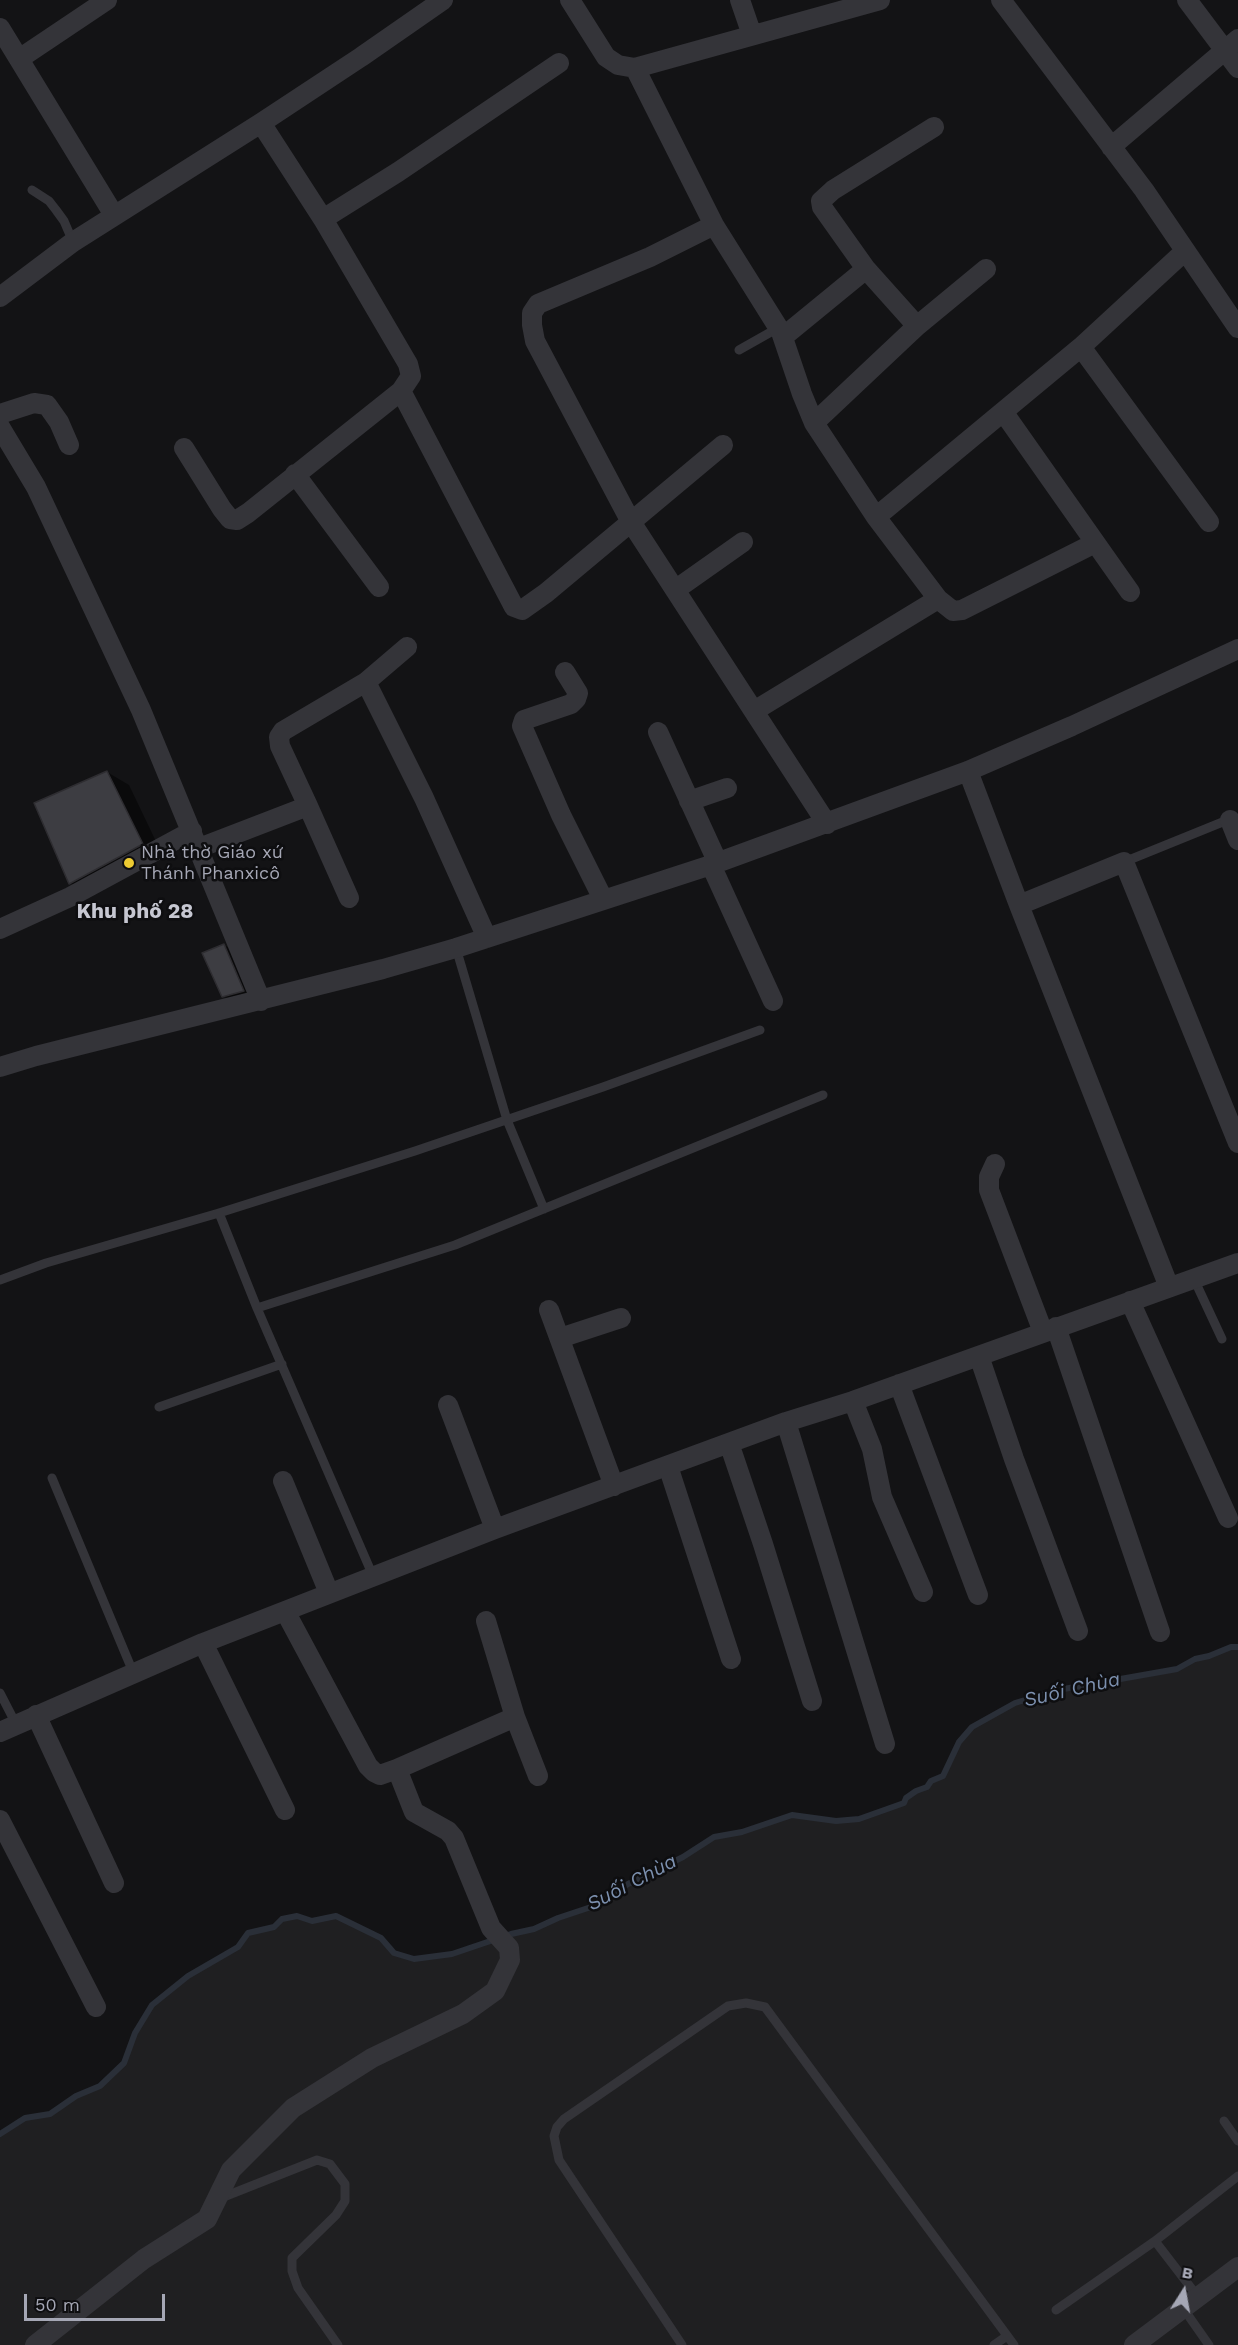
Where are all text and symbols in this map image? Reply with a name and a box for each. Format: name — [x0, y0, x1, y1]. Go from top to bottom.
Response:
place label: Nhà thờ Giáo xứ Thánh Phanxicô — [141, 842, 283, 884]
marker: Nhà thờ Giáo xứ Thánh Phanxicô — [122, 856, 136, 870]
district label: Khu phố 28 — [76, 899, 194, 925]
water label: Suối Chùa — [1021, 1667, 1123, 1713]
water label: Suối Chùa — [583, 1849, 681, 1917]
north arrow — [1154, 2261, 1214, 2321]
text: B — [1180, 2262, 1195, 2283]
scale bar — [27, 2282, 168, 2320]
text: 50 m — [35, 2294, 80, 2315]

